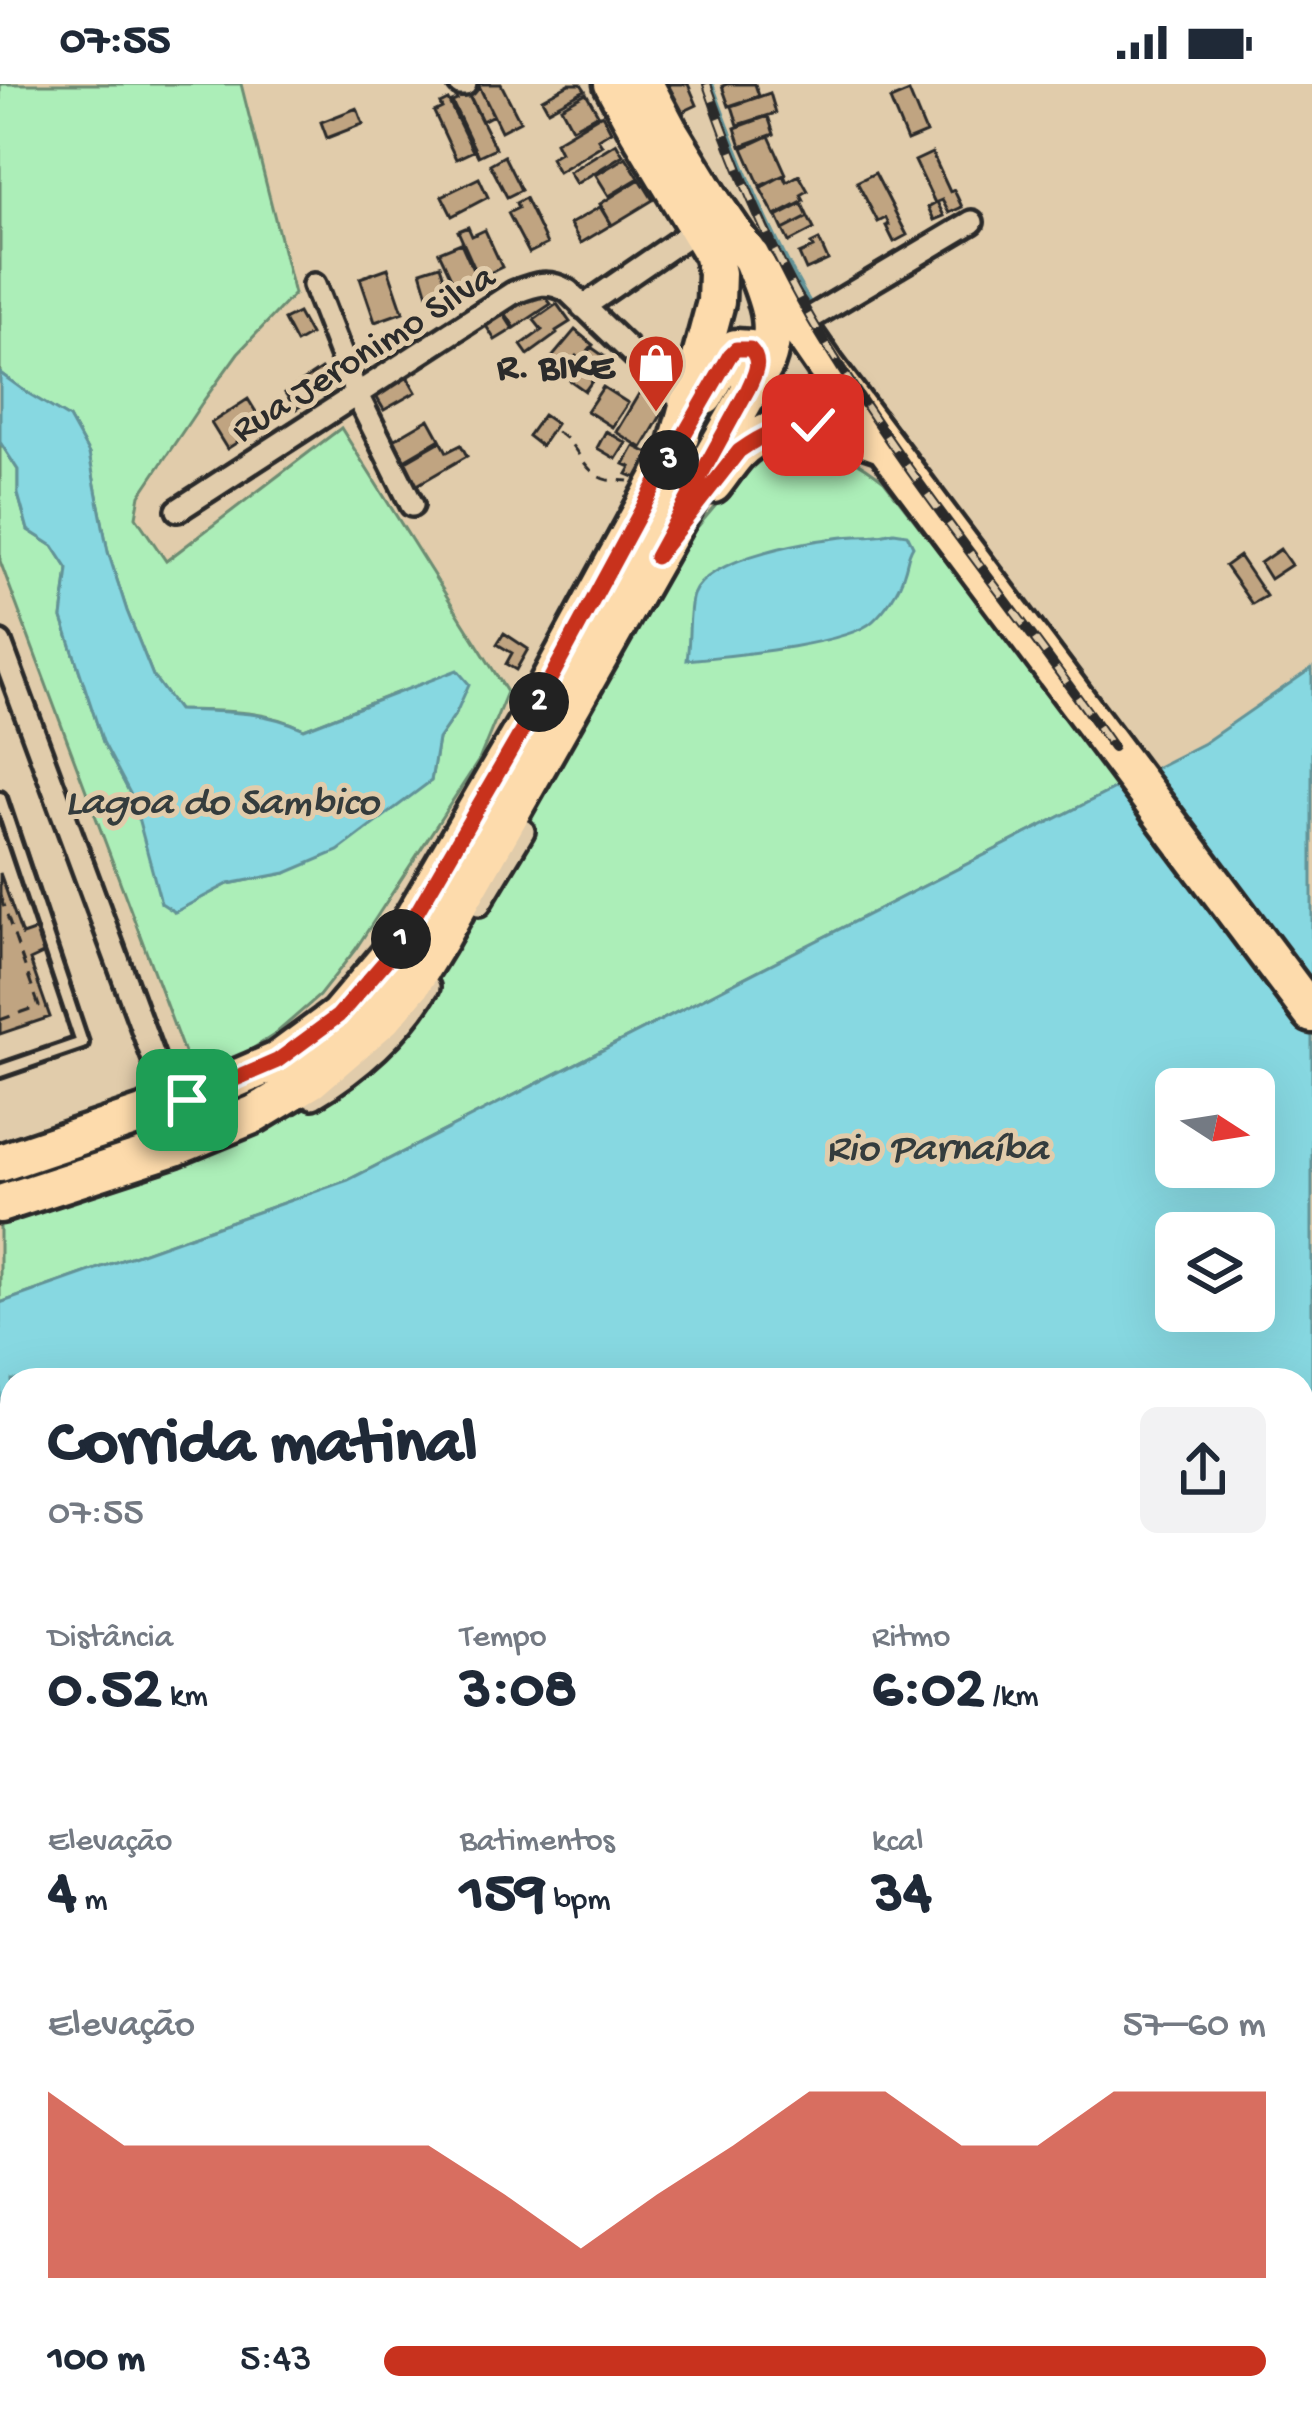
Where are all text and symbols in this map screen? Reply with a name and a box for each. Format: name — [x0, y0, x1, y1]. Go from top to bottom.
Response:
text: 07:55 — [60, 16, 170, 69]
street label: Rua Jeronimo Silva — [224, 256, 506, 456]
shop icon: R. BIKE — [625, 332, 687, 414]
place label: R. BIKE — [497, 347, 617, 393]
pin — [762, 374, 864, 476]
icon: check — [780, 392, 846, 458]
pin: 3 — [639, 430, 699, 490]
text: 3 — [660, 441, 678, 479]
pin: 2 — [509, 672, 569, 732]
text: 2 — [531, 683, 547, 721]
water label: Lagoa do Sambico — [65, 781, 381, 830]
pin: 1 — [371, 909, 431, 969]
text: 1 — [394, 920, 408, 958]
pin — [136, 1049, 238, 1151]
icon: arrive — [154, 1067, 220, 1133]
north arrow — [1155, 1068, 1275, 1188]
map controls — [1155, 1068, 1275, 1332]
water label: Rio Parnaíba — [826, 1127, 1051, 1176]
button: layers — [1155, 1212, 1275, 1332]
button: share — [1140, 1407, 1266, 1533]
text: Corrida matinal — [48, 1408, 477, 1486]
text: 07:55 — [48, 1492, 144, 1538]
text: Distância — [48, 1620, 173, 1658]
text: Tempo — [460, 1620, 547, 1658]
text: Ritmo — [872, 1620, 950, 1658]
text: 0.52 — [48, 1658, 162, 1728]
text: 3:08 — [460, 1658, 577, 1728]
text: 6:02 — [872, 1658, 985, 1728]
text: km — [162, 1679, 208, 1717]
text: /km — [985, 1679, 1039, 1717]
text: Elevação — [48, 1824, 172, 1862]
text: Batimentos — [460, 1824, 615, 1862]
text: kcal — [872, 1824, 924, 1862]
text: 4 — [48, 1862, 76, 1932]
text: 159 — [460, 1862, 546, 1932]
text: 34 — [872, 1862, 932, 1932]
text: m — [76, 1883, 108, 1921]
text: bpm — [546, 1883, 611, 1921]
text: Elevação — [48, 2004, 195, 2050]
text: 57–60 m — [1122, 2004, 1266, 2050]
text: 100 m — [48, 2338, 145, 2384]
text: 5:43 — [240, 2338, 311, 2384]

